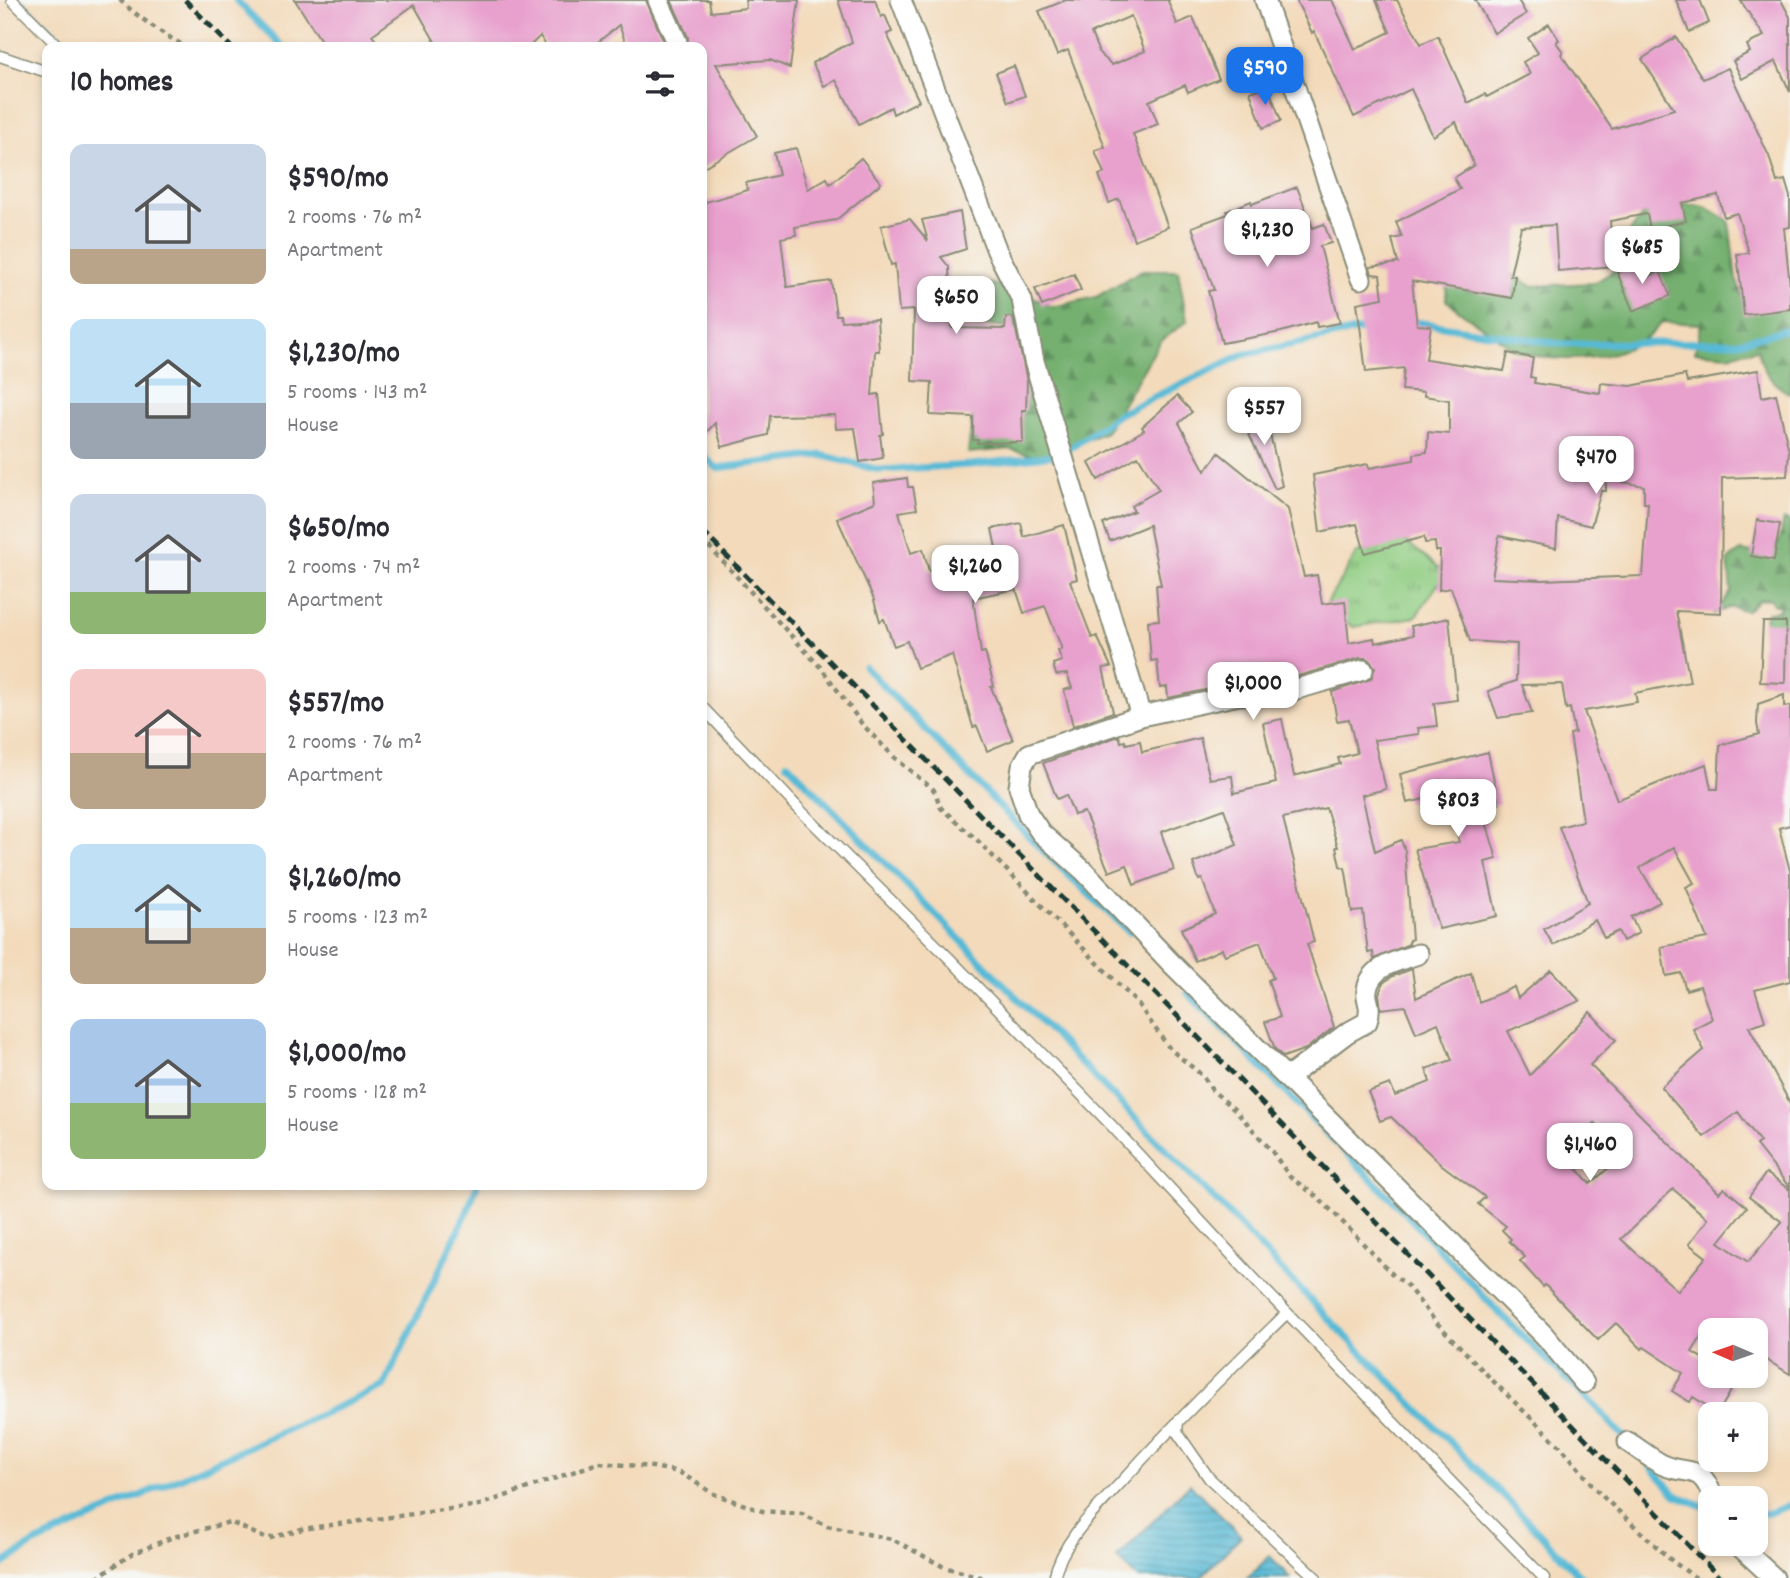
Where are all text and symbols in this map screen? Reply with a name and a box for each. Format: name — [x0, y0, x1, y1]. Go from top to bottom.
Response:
pin: $590 — [1224, 48, 1306, 107]
text: $590 — [1242, 53, 1288, 86]
text: 10 homes — [70, 63, 173, 106]
icon: filters — [641, 65, 679, 103]
text: $590/mo — [287, 159, 389, 202]
icon: home — [126, 172, 210, 256]
text: 2 rooms · 76 m² — [287, 202, 422, 235]
pin: $1,230 — [1210, 210, 1324, 269]
text: $1,230 — [1240, 215, 1294, 248]
pin: $685 — [1601, 226, 1683, 286]
text: $685 — [1621, 232, 1663, 265]
text: Apartment — [287, 235, 383, 268]
pin: $650 — [915, 276, 997, 336]
text: $650 — [933, 282, 979, 315]
text: $1,230/mo — [287, 334, 400, 377]
icon: home — [126, 347, 210, 431]
text: 5 rooms · 143 m² — [287, 377, 427, 410]
pin: $557 — [1223, 388, 1305, 447]
text: $557 — [1243, 393, 1285, 426]
text: House — [287, 410, 339, 443]
pin: $470 — [1555, 436, 1637, 496]
text: $470 — [1575, 442, 1617, 475]
text: $650/mo — [287, 509, 390, 552]
icon: home — [126, 522, 210, 606]
pin: $1,260 — [918, 546, 1032, 605]
text: $1,260 — [948, 551, 1002, 584]
text: 2 rooms · 74 m² — [287, 552, 420, 585]
text: Apartment — [287, 585, 383, 618]
pin: $1,000 — [1196, 662, 1310, 722]
text: $1,000 — [1224, 668, 1282, 701]
text: $557/mo — [287, 684, 384, 727]
icon: home — [126, 697, 210, 781]
text: 2 rooms · 76 m² — [287, 727, 422, 760]
text: Apartment — [287, 760, 383, 793]
pin: $803 — [1417, 780, 1499, 839]
text: $803 — [1436, 785, 1480, 818]
text: $1,260/mo — [287, 859, 401, 902]
icon: home — [126, 872, 210, 956]
text: 5 rooms · 123 m² — [287, 902, 428, 935]
text: House — [287, 935, 339, 968]
text: $1,000/mo — [287, 1034, 406, 1077]
icon: home — [126, 1047, 210, 1131]
text: 5 rooms · 128 m² — [287, 1077, 427, 1110]
text: House — [287, 1110, 339, 1143]
pin: $1,460 — [1533, 1124, 1647, 1183]
text: $1,460 — [1563, 1129, 1617, 1162]
north arrow — [1698, 1318, 1768, 1388]
map controls — [1698, 1318, 1768, 1556]
button: + — [1698, 1402, 1768, 1472]
button: − — [1698, 1486, 1768, 1556]

